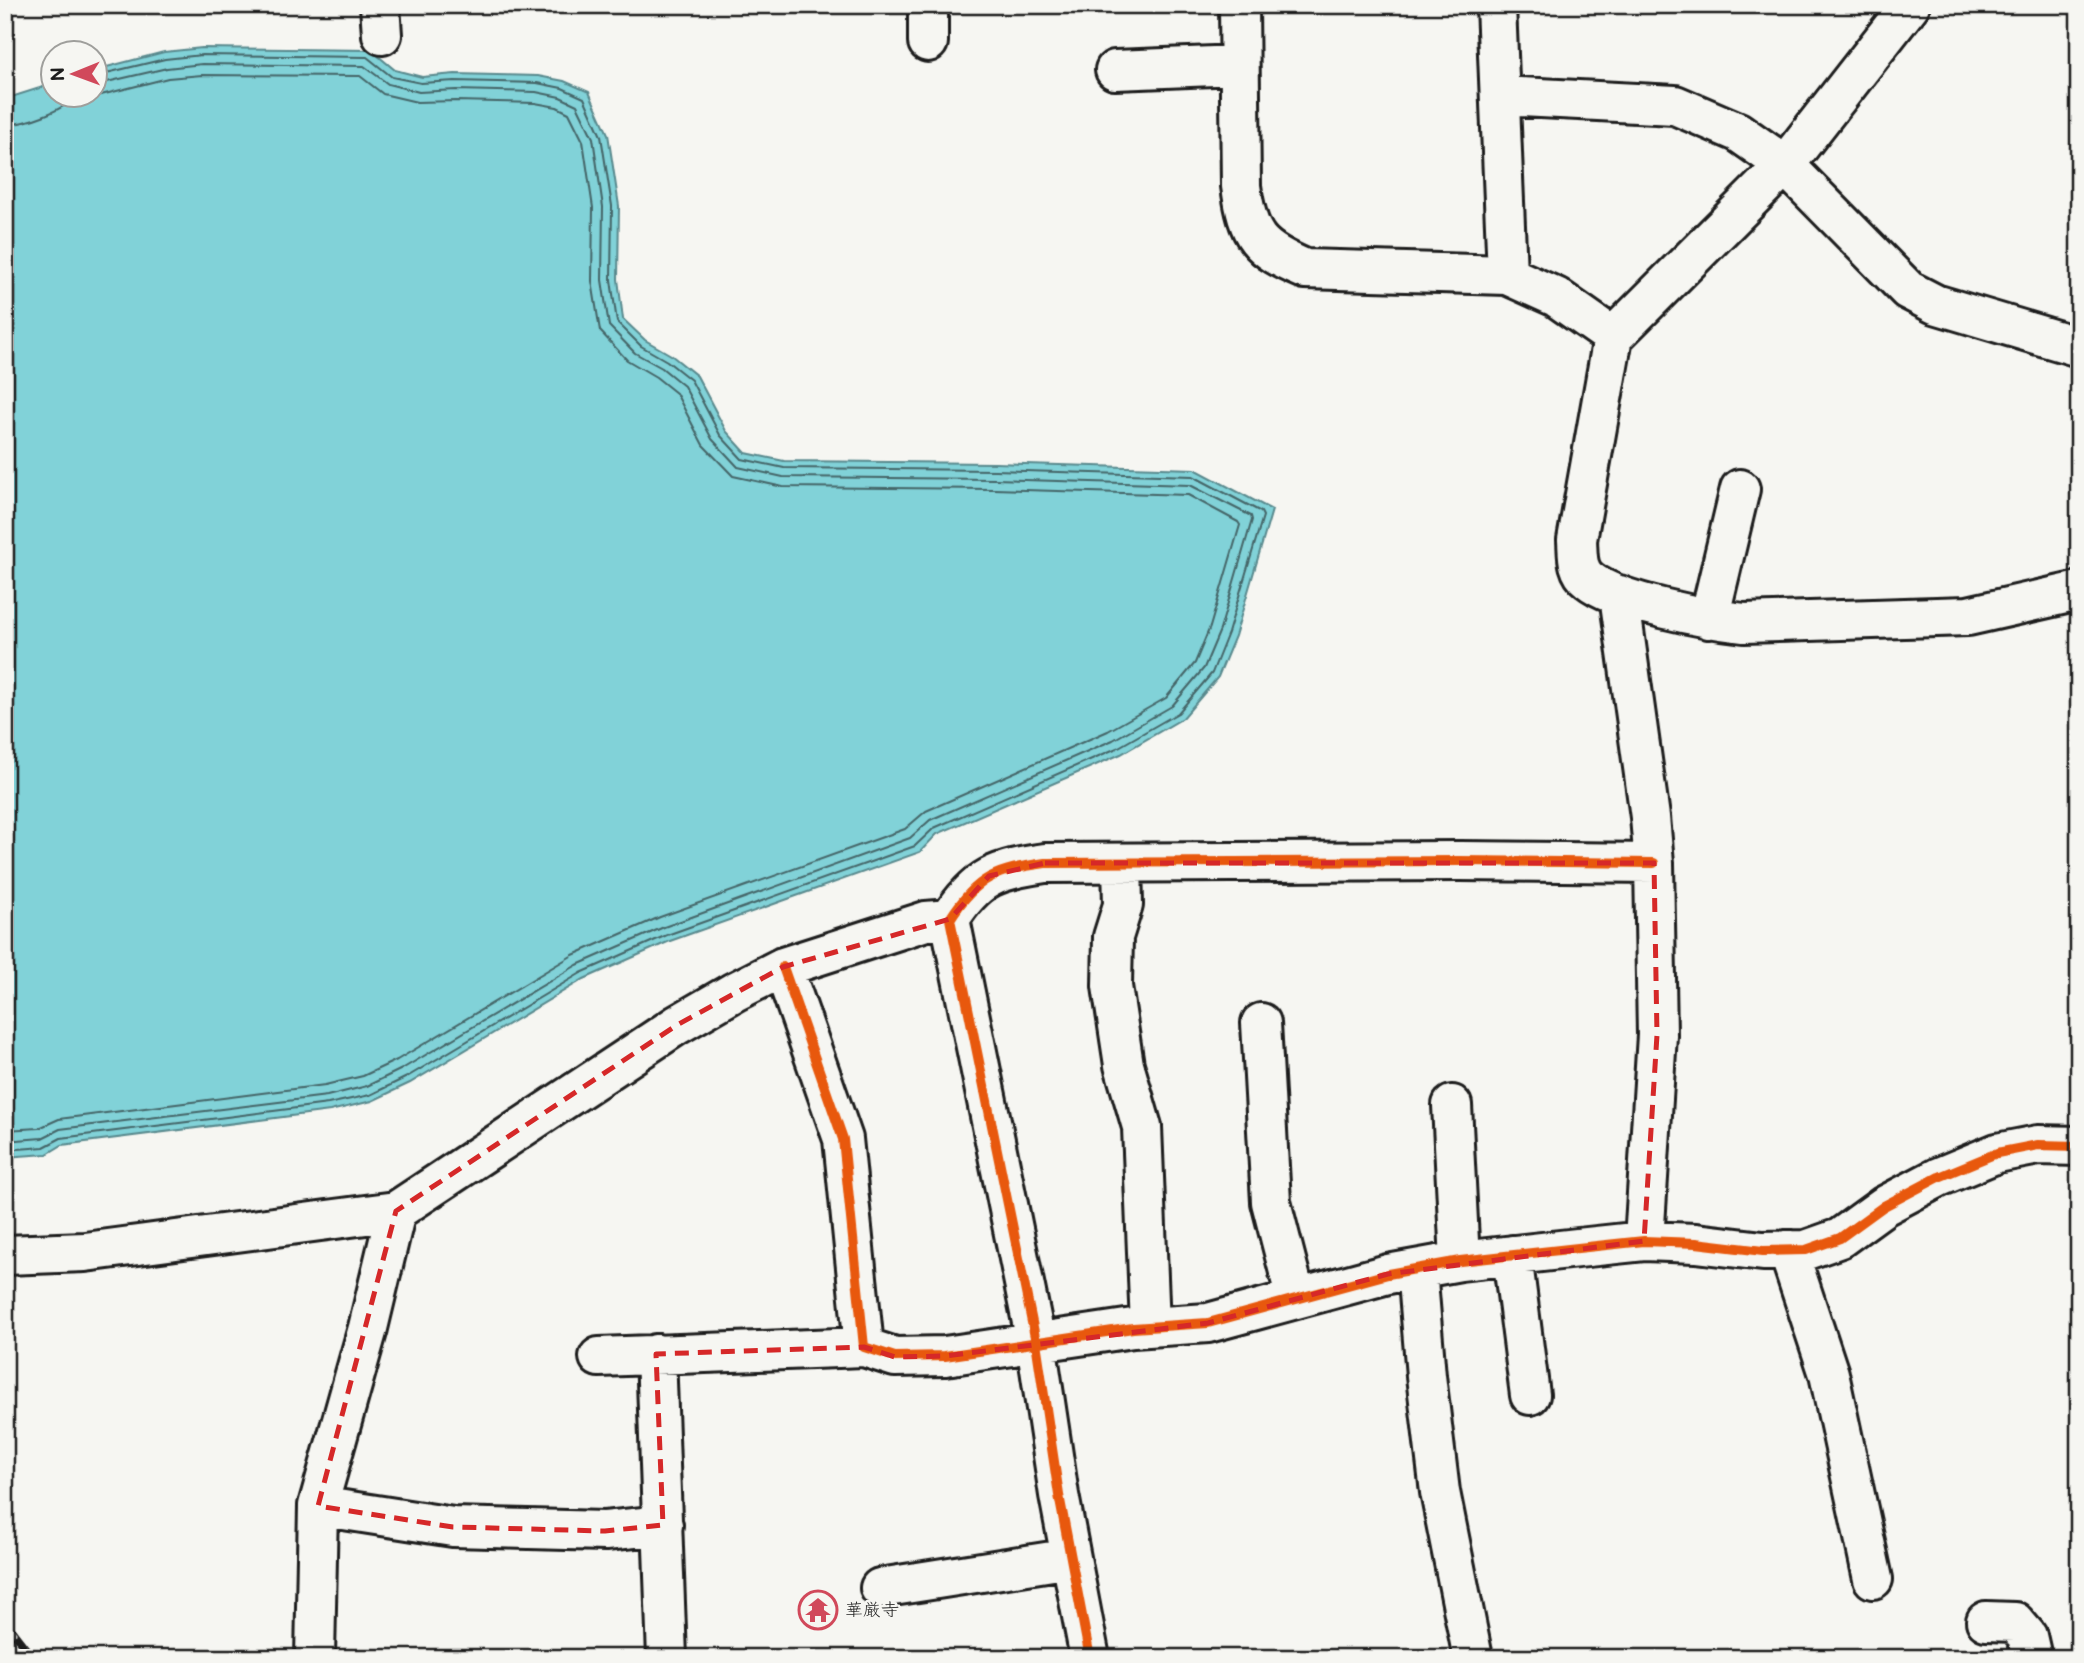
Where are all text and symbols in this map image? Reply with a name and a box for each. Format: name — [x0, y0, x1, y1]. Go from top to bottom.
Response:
north arrow — [38, 38, 108, 108]
text: N — [47, 67, 70, 82]
temple icon: 華厳寺 — [797, 1589, 839, 1631]
place label: 華厳寺 — [845, 1600, 899, 1621]

